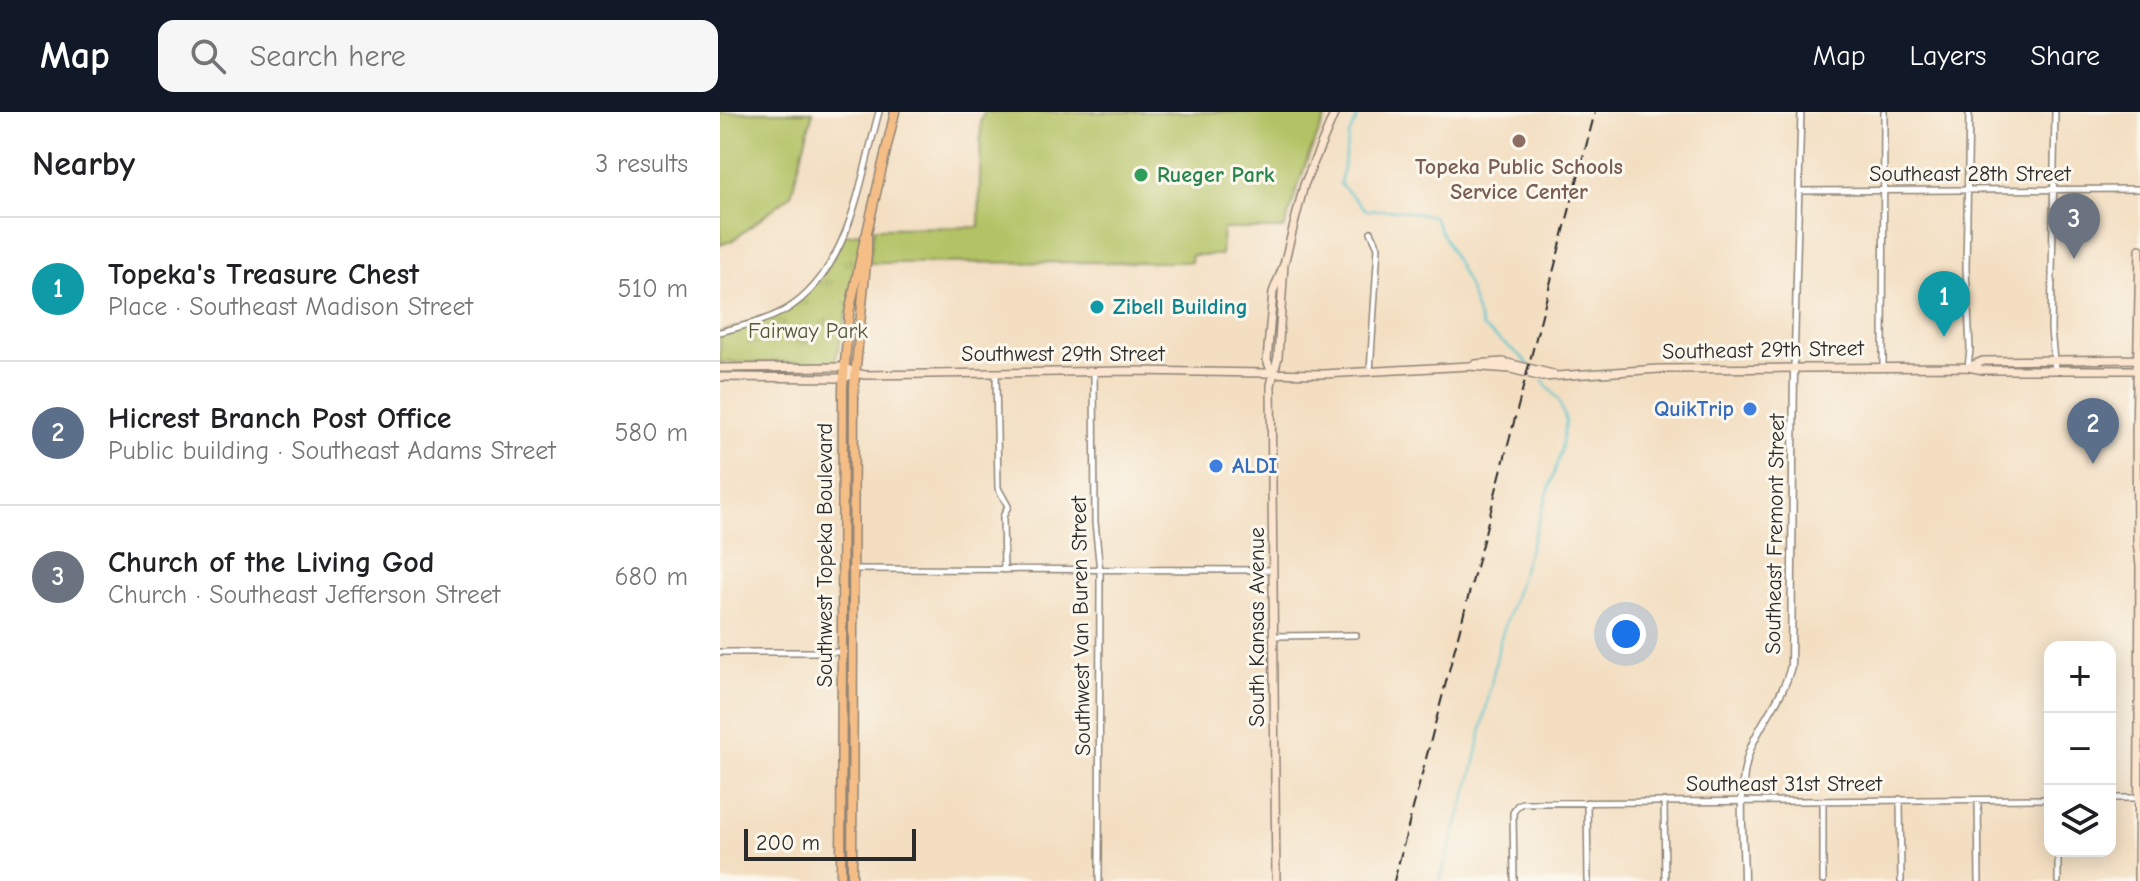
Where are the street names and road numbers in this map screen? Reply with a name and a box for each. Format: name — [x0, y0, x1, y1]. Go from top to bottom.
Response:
street label: Southeast 28th Street — [1869, 161, 2072, 187]
street label: Southeast 29th Street — [1662, 335, 1865, 365]
street label: Southwest 29th Street — [961, 341, 1165, 367]
street label: Southeast Fremont Street — [1760, 413, 1790, 655]
street label: Southwest Topeka Boulevard — [812, 423, 838, 687]
street label: Southwest Van Buren Street — [1066, 495, 1096, 756]
street label: South Kansas Avenue — [1244, 527, 1270, 727]
street label: Southeast 31st Street — [1686, 771, 1883, 797]

